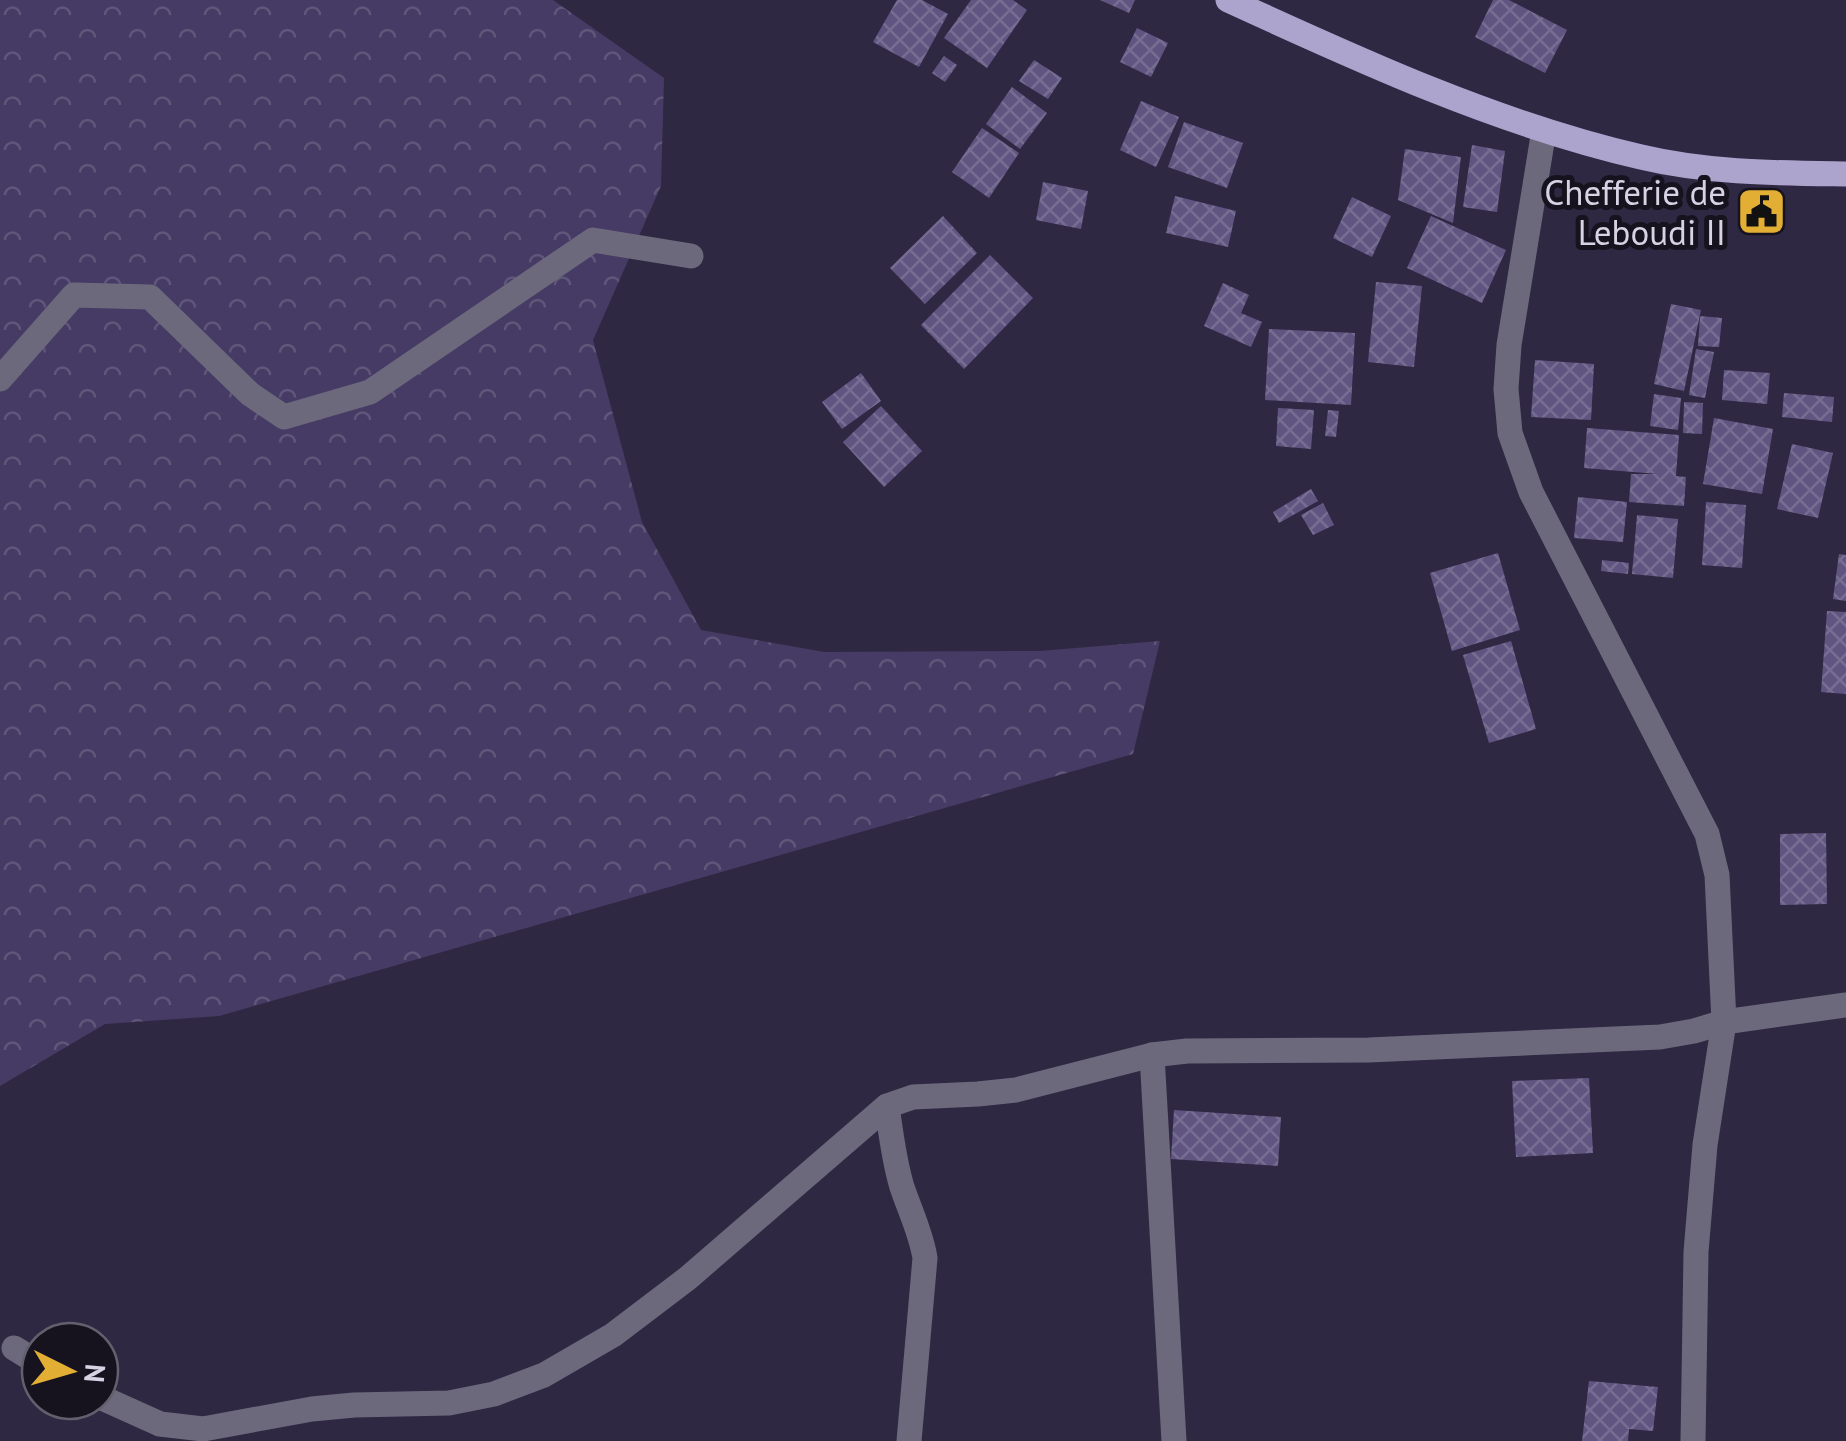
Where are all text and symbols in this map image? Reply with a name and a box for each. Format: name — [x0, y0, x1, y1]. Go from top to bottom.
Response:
place label: Chefferie de Leboudi II — [1544, 169, 1726, 255]
public building icon: Chefferie de Leboudi II — [1735, 186, 1787, 238]
north arrow — [20, 1321, 120, 1421]
text: N — [76, 1362, 115, 1384]

